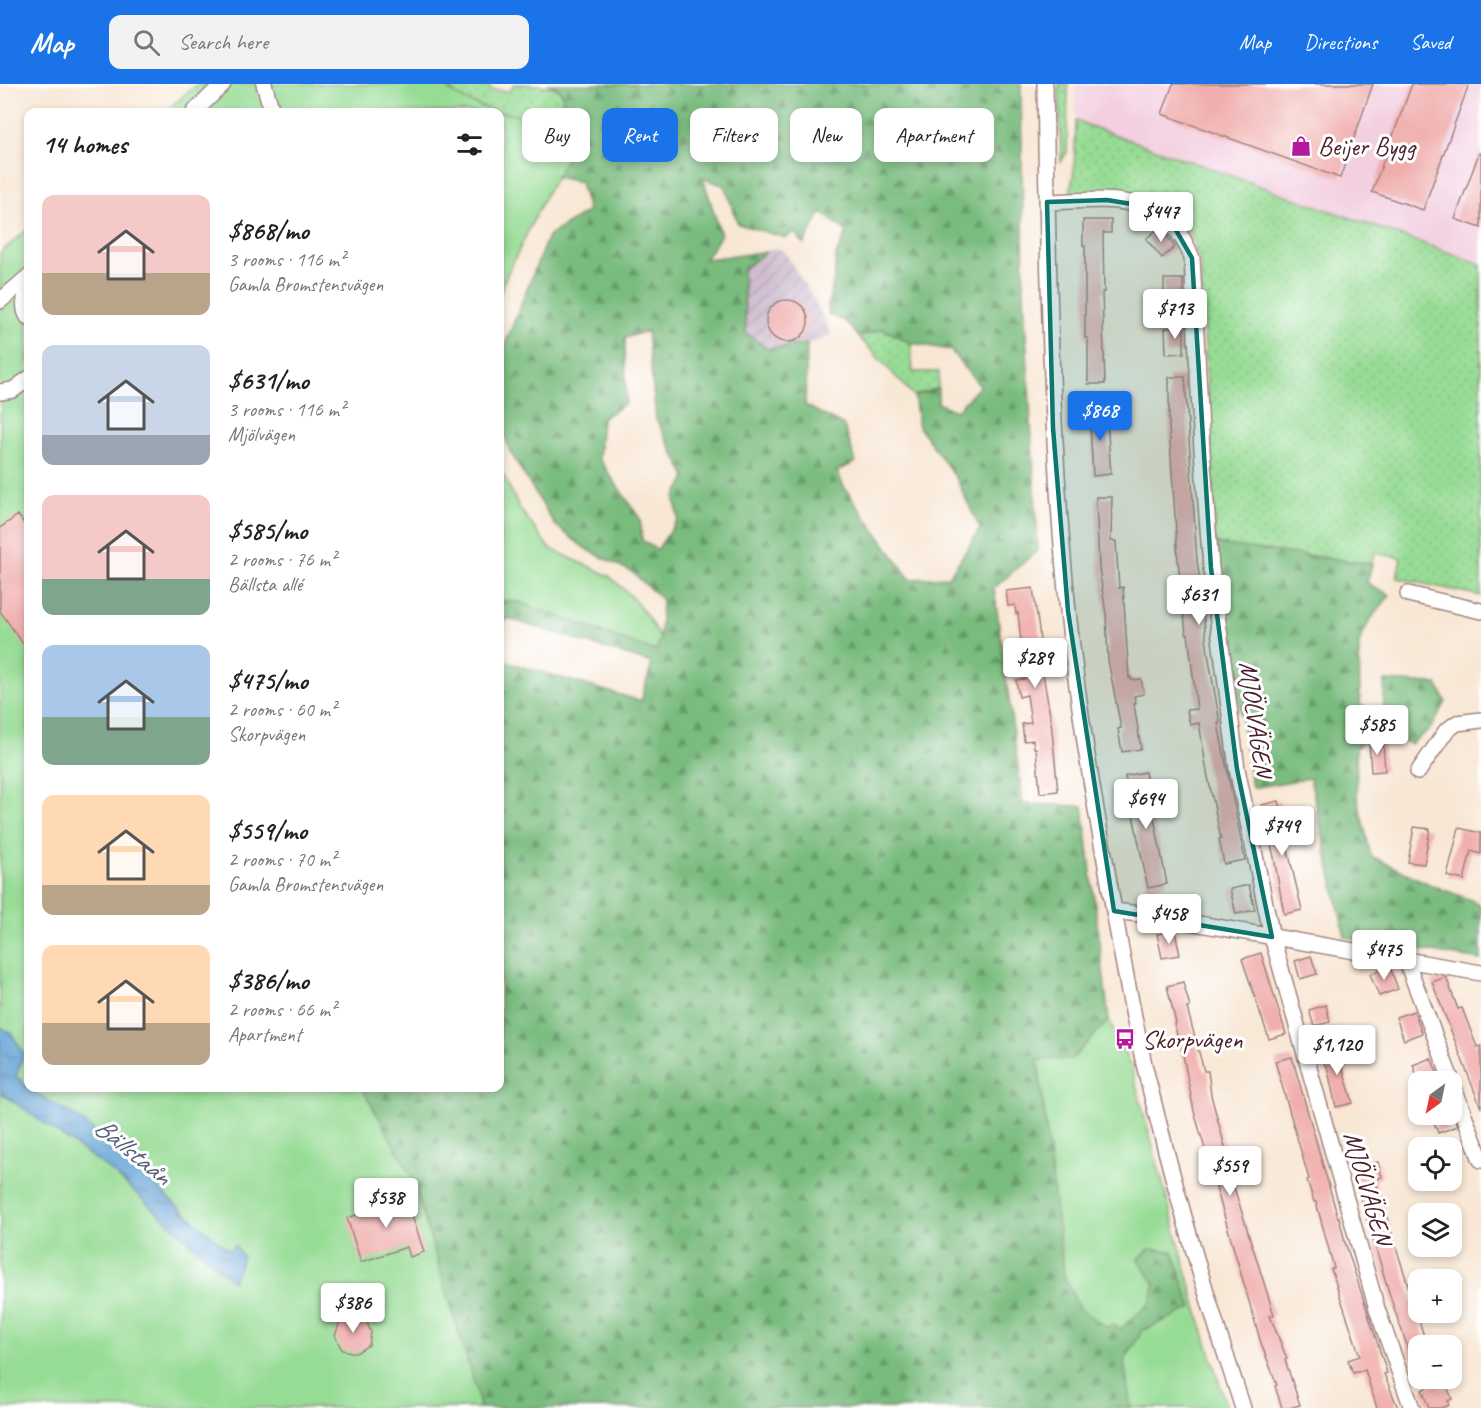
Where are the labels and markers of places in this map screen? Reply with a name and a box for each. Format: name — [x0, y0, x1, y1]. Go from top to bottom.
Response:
place label: Beijer Bygg — [1318, 130, 1417, 163]
shop icon: Beijer Bygg — [1289, 134, 1313, 158]
pin: $447 — [1125, 192, 1197, 243]
pin: $713 — [1139, 289, 1211, 340]
pin: $868 — [1064, 391, 1136, 442]
pin: $631 — [1163, 575, 1235, 626]
pin: $289 — [999, 638, 1071, 689]
pin: $585 — [1341, 705, 1413, 756]
pin: $694 — [1110, 779, 1182, 830]
pin: $749 — [1246, 806, 1318, 857]
pin: $458 — [1133, 894, 1205, 945]
pin: $475 — [1348, 930, 1420, 981]
place label: Skorpvägen — [1142, 1023, 1243, 1056]
pin: $1,120 — [1288, 1025, 1386, 1076]
bus stop icon: Skorpvägen — [1113, 1027, 1137, 1051]
pin: $559 — [1194, 1146, 1266, 1197]
pin: $538 — [350, 1178, 422, 1229]
pin: $386 — [317, 1283, 389, 1334]

